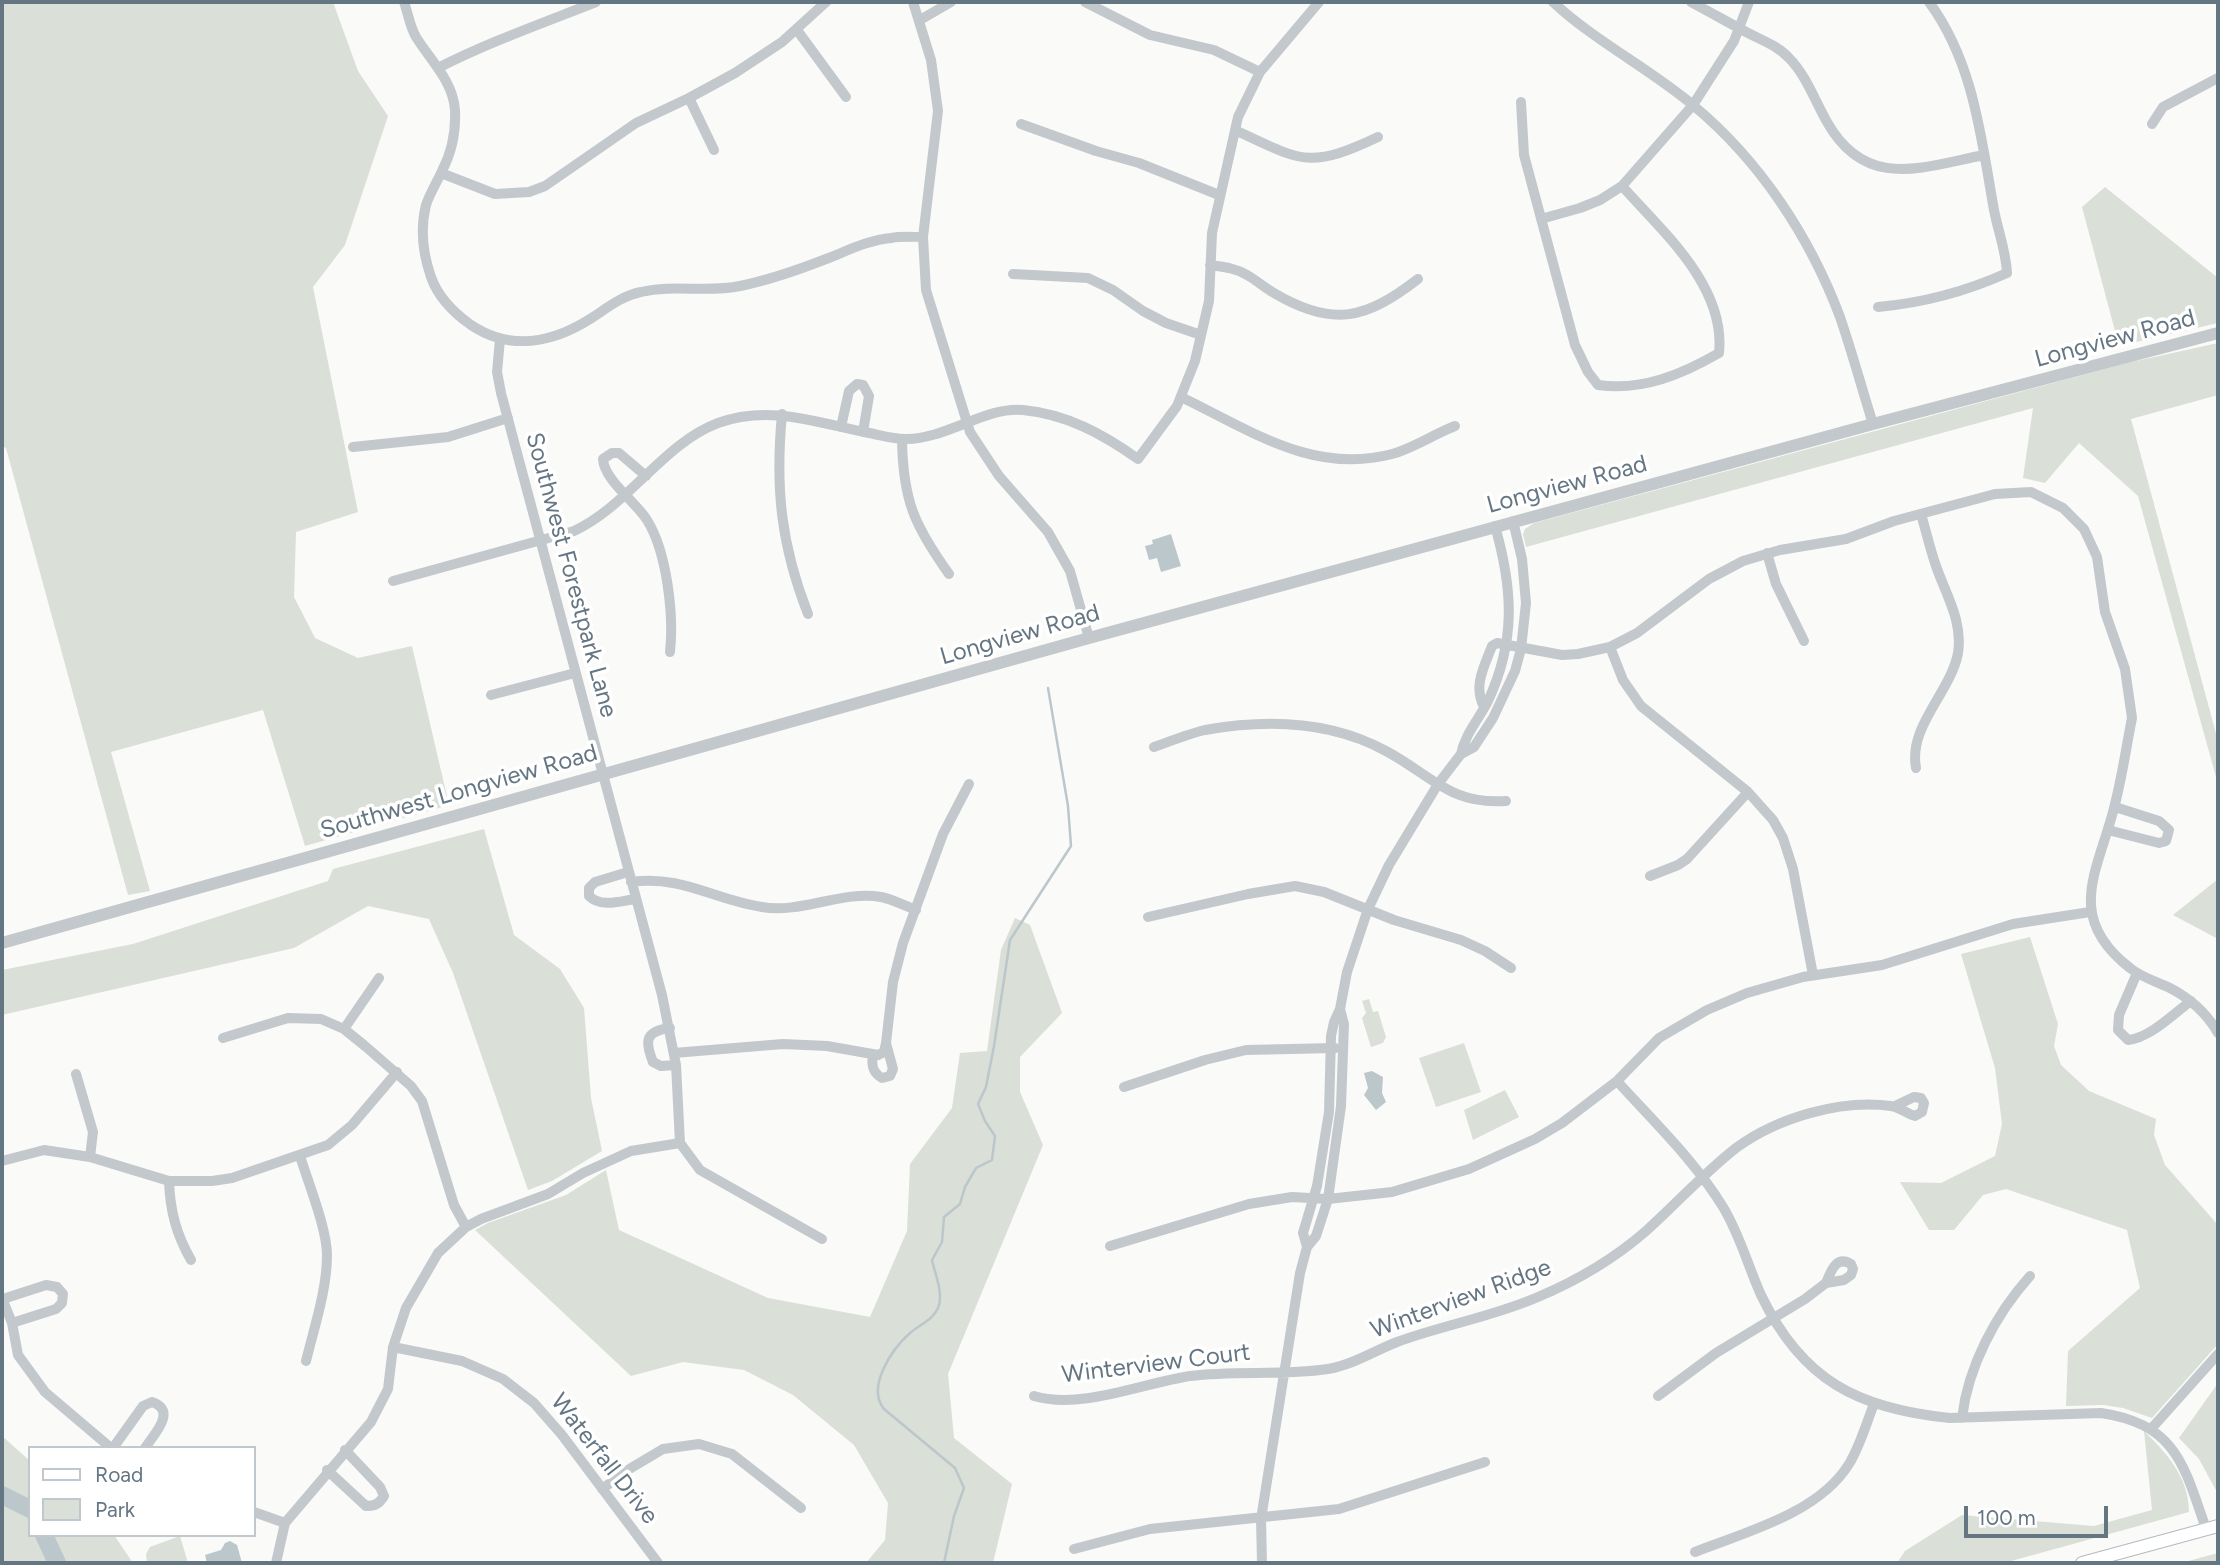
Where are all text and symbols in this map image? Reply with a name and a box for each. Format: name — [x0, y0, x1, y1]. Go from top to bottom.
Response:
street label: Longview Road — [2032, 304, 2198, 374]
street label: Southwest Forestpark Lane — [519, 429, 623, 721]
street label: Longview Road — [1484, 450, 1650, 520]
street label: Longview Road — [937, 598, 1103, 672]
street label: Southwest Longview Road — [317, 739, 601, 845]
street label: Winterview Ridge — [1367, 1253, 1555, 1345]
street label: Winterview Court — [1060, 1338, 1252, 1390]
street label: Waterfall Drive — [544, 1388, 664, 1530]
legend — [28, 1446, 256, 1537]
text: Road — [95, 1462, 143, 1487]
scale bar — [1968, 1492, 2112, 1536]
text: Park — [95, 1497, 135, 1522]
text: 100 m — [1977, 1505, 2036, 1530]

